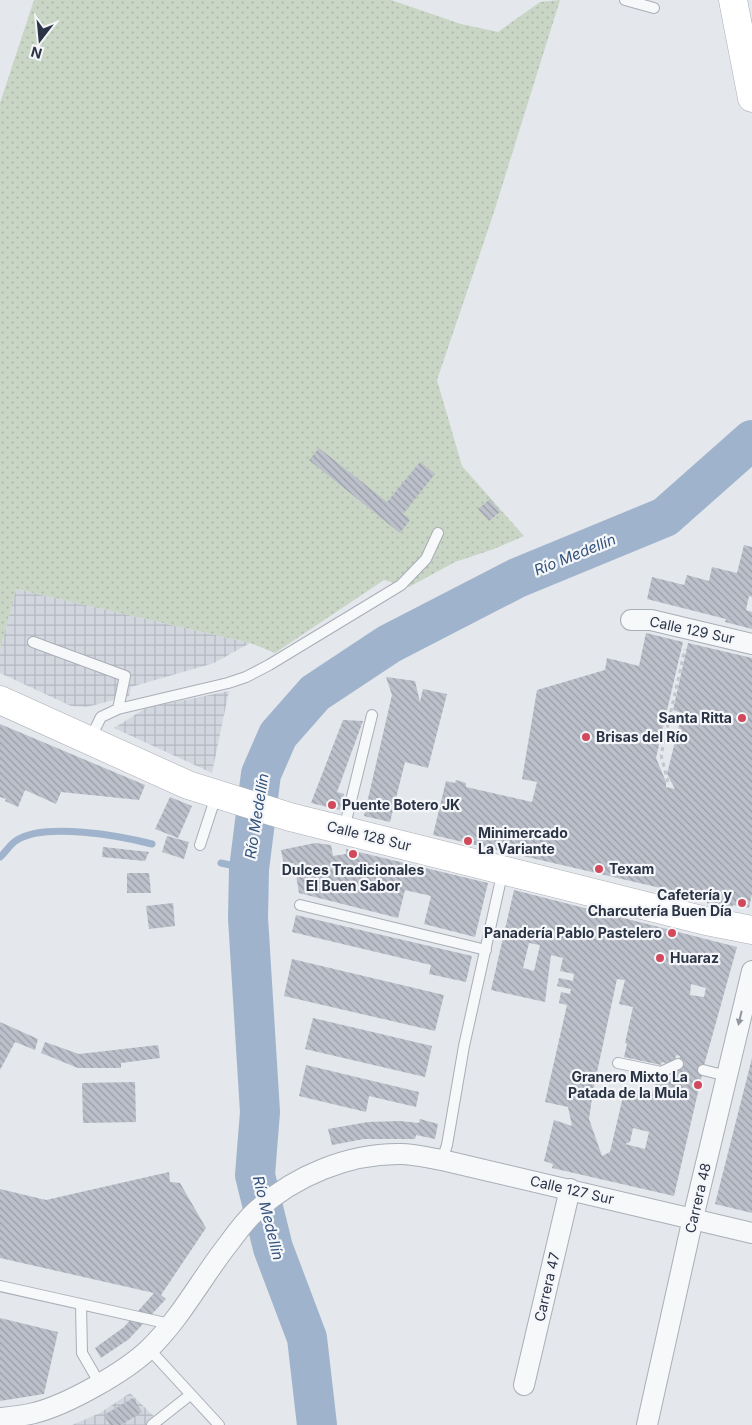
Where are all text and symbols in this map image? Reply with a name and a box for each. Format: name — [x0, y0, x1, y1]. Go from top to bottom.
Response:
north arrow — [15, 15, 65, 65]
text: N — [29, 43, 44, 63]
water label: Río Medellín — [531, 530, 618, 580]
street label: Calle 129 Sur — [648, 612, 736, 647]
place label: Santa Ritta — [658, 709, 732, 726]
marker: Santa Ritta — [736, 712, 748, 724]
place label: Brisas del Río — [596, 728, 688, 745]
marker: Brisas del Río — [580, 731, 592, 743]
water label: Río Medellín — [240, 772, 273, 860]
place label: Puente Botero JK — [342, 796, 460, 813]
marker: Puente Botero JK — [326, 799, 338, 811]
street label: Calle 128 Sur — [325, 817, 413, 854]
place label: Minimercado La Variante — [478, 824, 568, 857]
marker: Minimercado La Variante — [462, 835, 474, 847]
marker: Dulces Tradicionales El Buen Sabor — [347, 848, 359, 860]
place label: Texam — [609, 860, 654, 877]
place label: Dulces Tradicionales El Buen Sabor — [282, 861, 424, 894]
marker: Texam — [593, 863, 605, 875]
place label: Cafetería y Charcutería Buen Día — [588, 886, 733, 919]
marker: Cafetería y Charcutería Buen Día — [736, 897, 748, 909]
place label: Panadería Pablo Pastelero — [484, 924, 662, 941]
marker: Panadería Pablo Pastelero — [666, 927, 678, 939]
place label: Huaraz — [670, 949, 719, 966]
marker: Huaraz — [654, 952, 666, 964]
one-way arrow — [736, 1011, 744, 1026]
place label: Granero Mixto La Patada de la Mula — [568, 1068, 688, 1101]
marker: Granero Mixto La Patada de la Mula — [692, 1079, 704, 1091]
street label: Carrera 48 — [681, 1161, 714, 1235]
street label: Calle 127 Sur — [529, 1172, 616, 1207]
water label: Río Medellín — [249, 1174, 288, 1262]
street label: Carrera 47 — [530, 1250, 563, 1323]

